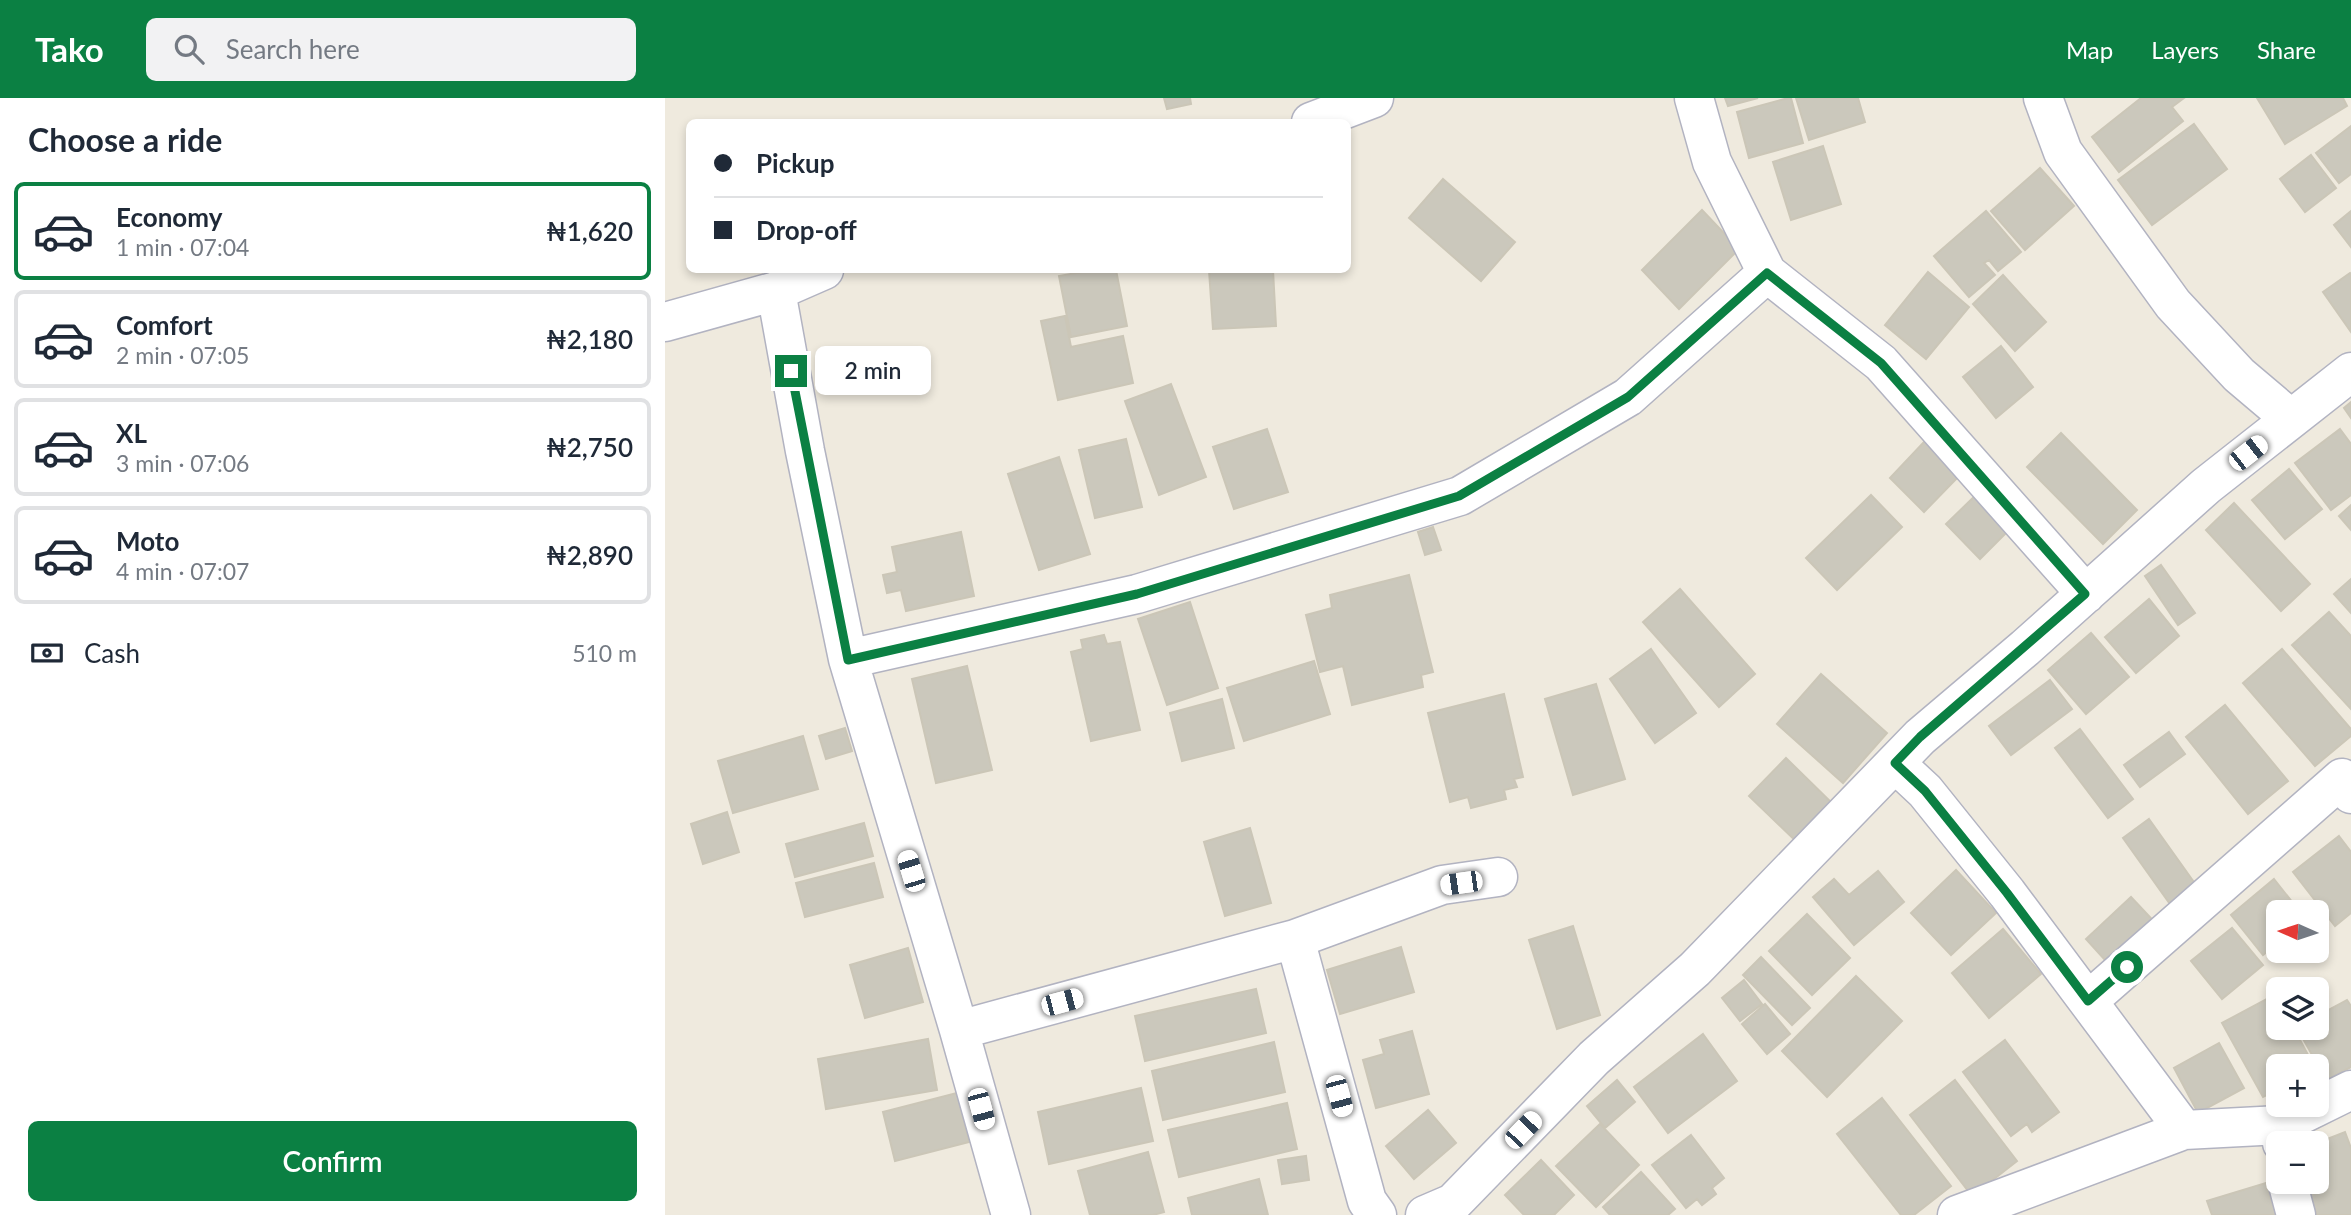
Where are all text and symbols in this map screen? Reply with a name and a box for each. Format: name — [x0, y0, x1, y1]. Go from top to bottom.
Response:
search box — [146, 18, 636, 81]
text: Tako — [35, 29, 104, 69]
icon: search — [170, 30, 208, 68]
text: Search here — [226, 33, 360, 65]
text: Map — [2066, 35, 2113, 64]
text: Layers — [2151, 35, 2219, 64]
text: Share — [2257, 35, 2316, 64]
text: Choose a ride — [28, 120, 222, 159]
text: Pickup — [756, 147, 835, 179]
icon: car — [32, 200, 95, 263]
text: Economy — [116, 201, 222, 233]
text: Drop-off — [756, 214, 857, 246]
text: ₦1,620 — [546, 215, 633, 247]
text: 1 min · 07:04 — [116, 233, 249, 261]
icon: car — [32, 308, 95, 371]
text: Comfort — [116, 309, 213, 341]
text: ₦2,180 — [546, 323, 633, 355]
text: 2 min · 07:05 — [116, 341, 249, 369]
callout: 2 min — [815, 346, 931, 396]
route end — [775, 355, 807, 387]
text: 2 min — [845, 356, 901, 384]
icon: car — [32, 416, 95, 479]
text: XL — [116, 417, 147, 449]
text: ₦2,750 — [546, 431, 633, 463]
car — [2225, 432, 2272, 474]
text: 3 min · 07:06 — [116, 449, 249, 477]
icon: car — [32, 524, 95, 587]
text: Moto — [116, 525, 179, 557]
text: ₦2,890 — [546, 539, 633, 571]
text: 4 min · 07:07 — [116, 557, 249, 585]
icon: cash — [28, 634, 66, 672]
text: Cash — [84, 637, 140, 669]
text: 510 m — [572, 639, 637, 667]
car — [895, 848, 928, 894]
car — [1439, 870, 1484, 896]
north arrow — [2266, 900, 2329, 962]
map controls — [2266, 900, 2329, 1194]
route start — [2111, 951, 2143, 983]
button: layers — [2266, 977, 2329, 1040]
car — [1039, 986, 1086, 1018]
button: + — [2266, 1054, 2329, 1117]
car — [1324, 1073, 1355, 1119]
car — [966, 1086, 997, 1132]
car — [1501, 1108, 1546, 1152]
button: Confirm — [28, 1121, 637, 1201]
button: − — [2266, 1131, 2329, 1194]

